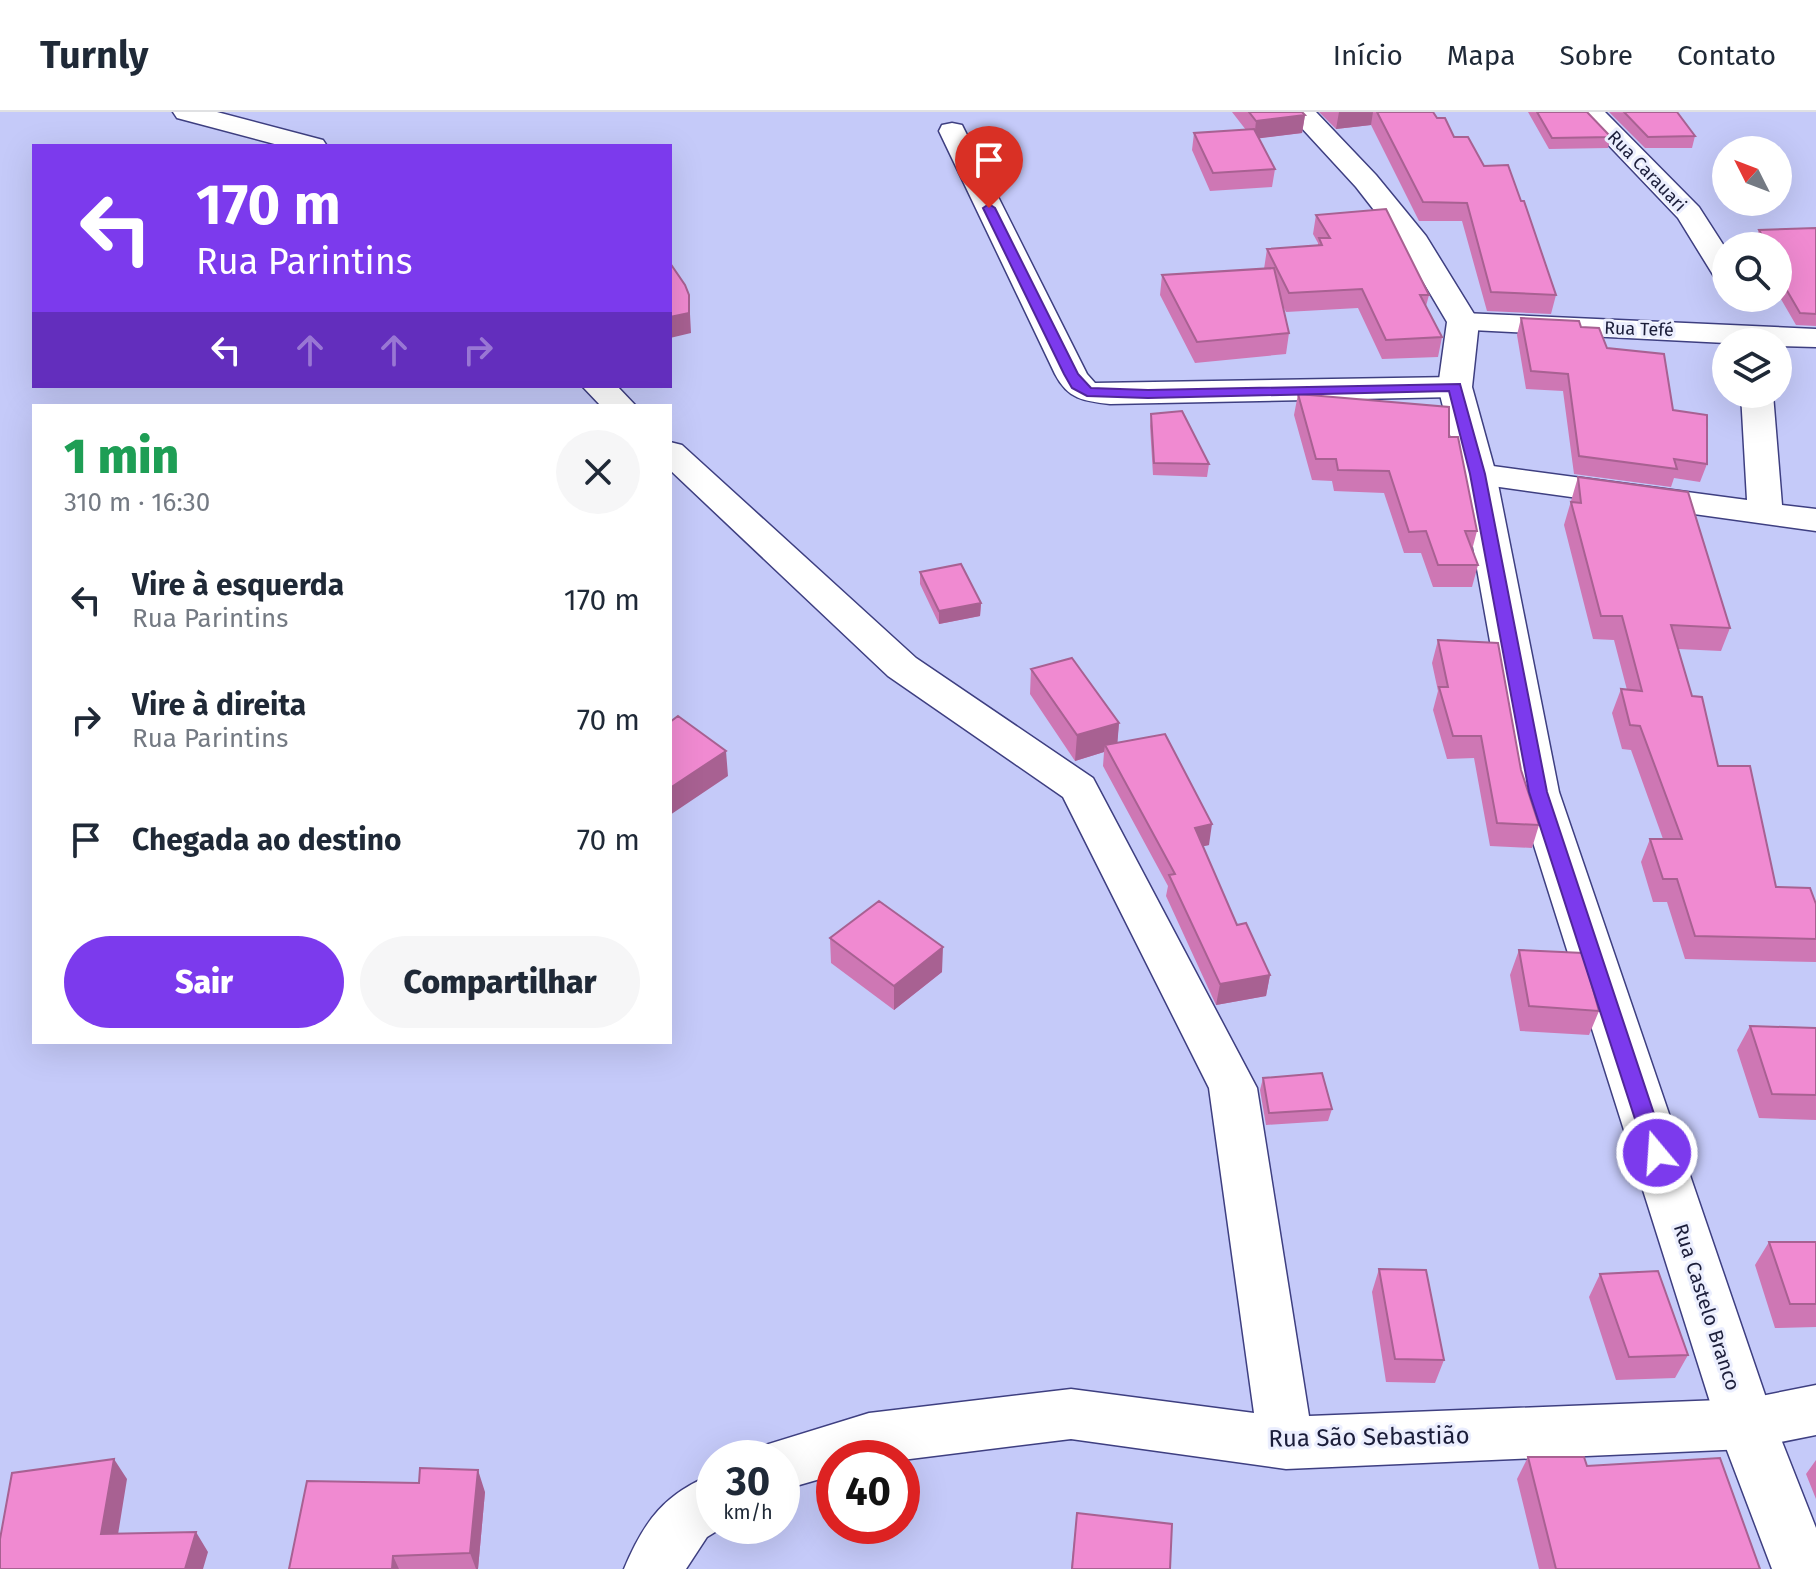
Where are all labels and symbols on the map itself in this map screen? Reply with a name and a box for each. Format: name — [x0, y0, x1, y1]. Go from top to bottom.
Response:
pin — [955, 126, 1023, 208]
street label: Rua Carauari — [1603, 126, 1691, 216]
north arrow — [1712, 136, 1792, 216]
street label: Rua Tefé — [1604, 317, 1674, 341]
position arrow — [1615, 1111, 1699, 1195]
street label: Rua Castelo Branco — [1669, 1220, 1745, 1394]
street label: Rua São Sebastião — [1268, 1421, 1470, 1453]
speed limit sign: 40 — [816, 1440, 920, 1544]

